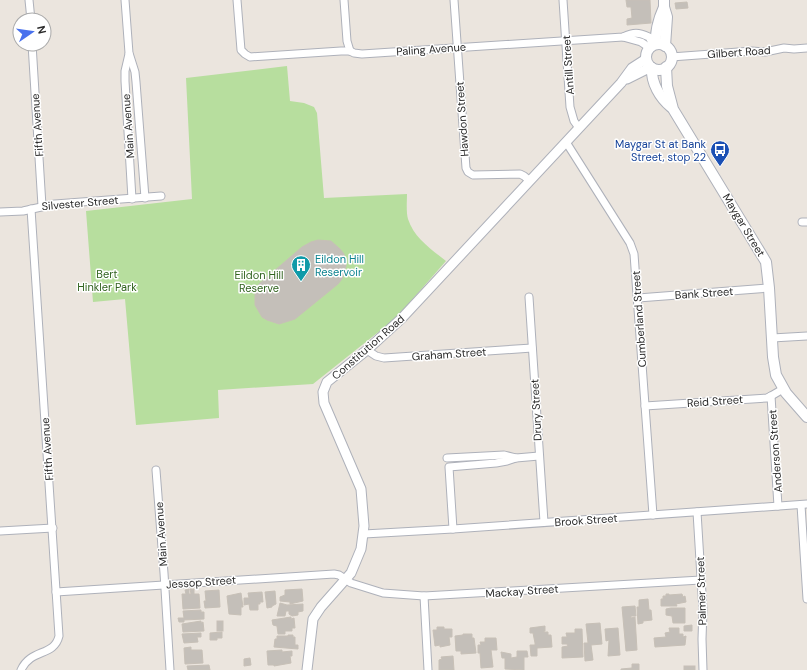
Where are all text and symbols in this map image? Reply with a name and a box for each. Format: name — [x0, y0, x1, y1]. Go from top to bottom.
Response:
north arrow — [12, 12, 52, 52]
text: N — [34, 24, 49, 35]
street label: Antill Street — [559, 35, 577, 95]
street label: Paling Avenue — [396, 40, 466, 58]
street label: Gilbert Road — [707, 43, 771, 61]
street label: Hawdon Street — [452, 81, 472, 157]
street label: Fifth Avenue — [28, 93, 46, 157]
street label: Main Avenue — [119, 93, 137, 159]
place label: Maygar St at Bank Street, stop 22 — [615, 137, 706, 164]
bus stop icon: Maygar St at Bank Street, stop 22 — [709, 139, 731, 167]
street label: Maygar Street — [720, 191, 768, 259]
street label: Silvester Street — [41, 193, 119, 213]
place label: Eildon Hill Reservoir — [315, 252, 364, 279]
building icon: Eildon Hill Reservoir — [290, 254, 312, 282]
park label: Bert Hinkler Park — [77, 267, 137, 294]
park label: Eildon Hill Reserve — [234, 268, 284, 295]
street label: Cumberland Street — [629, 270, 649, 368]
street label: Bank Street — [674, 284, 734, 302]
street label: Constitution Road — [329, 312, 407, 382]
street label: Graham Street — [411, 344, 487, 364]
street label: Drury Street — [527, 379, 545, 441]
street label: Reid Street — [687, 392, 743, 410]
street label: Anderson Street — [765, 409, 785, 493]
street label: Fifth Avenue — [38, 417, 56, 481]
street label: Main Avenue — [152, 501, 170, 567]
street label: Brook Street — [554, 511, 618, 529]
street label: Palmer Street — [693, 556, 709, 626]
street label: Jessop Street — [165, 573, 237, 591]
street label: Mackay Street — [485, 581, 559, 601]

